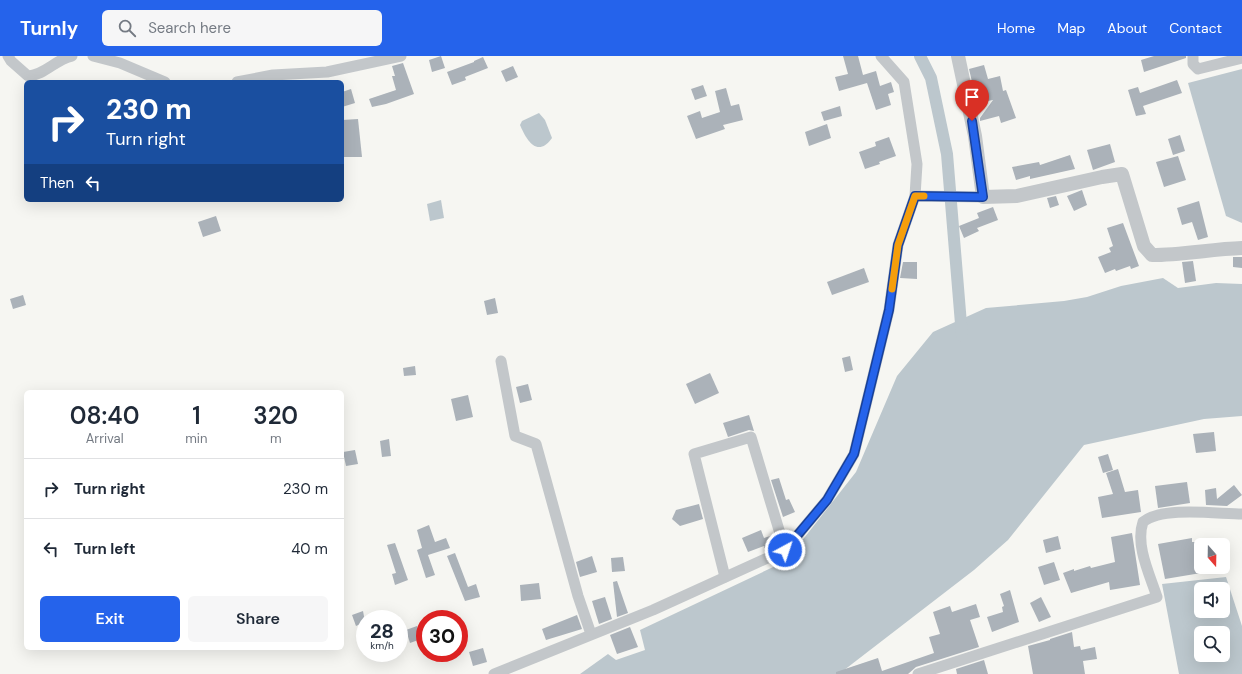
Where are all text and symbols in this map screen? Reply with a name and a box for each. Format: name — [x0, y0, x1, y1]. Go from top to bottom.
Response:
search box — [102, 10, 382, 46]
text: Turnly — [20, 16, 78, 41]
icon: search — [116, 17, 138, 39]
text: Search here — [148, 18, 231, 38]
text: Home — [997, 19, 1035, 37]
text: Map — [1057, 19, 1085, 37]
text: About — [1107, 19, 1147, 37]
text: Contact — [1169, 19, 1222, 37]
pin — [955, 80, 989, 121]
icon: arrive — [961, 86, 983, 108]
text: 230 m — [106, 91, 192, 128]
icon: right — [40, 96, 92, 148]
text: Turn right — [106, 127, 186, 151]
icon: left — [82, 172, 104, 194]
text: Then — [40, 173, 74, 193]
text: 08:40 — [70, 400, 139, 431]
text: 1 — [192, 400, 201, 431]
text: 320 — [253, 400, 298, 431]
text: Arrival — [86, 430, 124, 447]
text: min — [185, 430, 207, 447]
text: m — [270, 430, 281, 447]
icon: right — [40, 478, 62, 500]
text: Turn right — [74, 479, 145, 499]
text: 230 m — [283, 479, 328, 499]
position arrow — [764, 529, 806, 571]
icon: left — [40, 538, 62, 560]
north arrow — [1194, 538, 1230, 574]
map controls — [1194, 538, 1230, 662]
text: Turn left — [74, 539, 135, 559]
text: 40 m — [291, 539, 328, 559]
button: sound — [1194, 582, 1230, 618]
button: Exit — [40, 596, 180, 642]
button: Share — [188, 596, 328, 642]
speed limit sign: 30 — [416, 610, 468, 662]
text: 28 — [370, 618, 394, 644]
button: search — [1194, 626, 1230, 662]
text: km/h — [370, 639, 394, 652]

